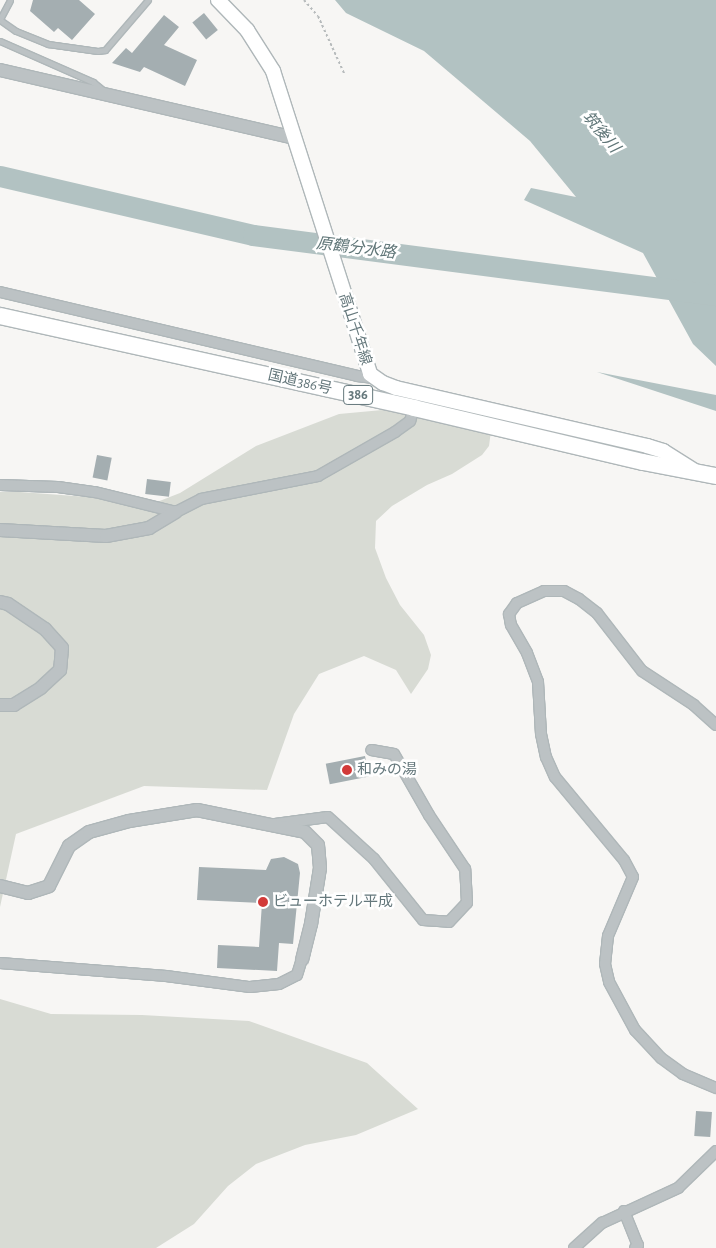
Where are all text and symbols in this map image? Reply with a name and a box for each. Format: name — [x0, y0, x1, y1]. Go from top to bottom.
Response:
water label: 筑後川 — [578, 107, 624, 157]
water label: 原鶴分水路 — [315, 234, 397, 262]
street label: 高山千年線 — [335, 291, 375, 367]
street label: 国道386号 — [266, 366, 334, 398]
road number: 386 — [343, 384, 373, 406]
place label: 和みの湯 — [357, 761, 417, 779]
marker: 和みの湯 — [341, 764, 353, 776]
place label: ビューホテル平成 — [273, 893, 393, 911]
marker: ビューホテル平成 — [257, 896, 269, 908]

